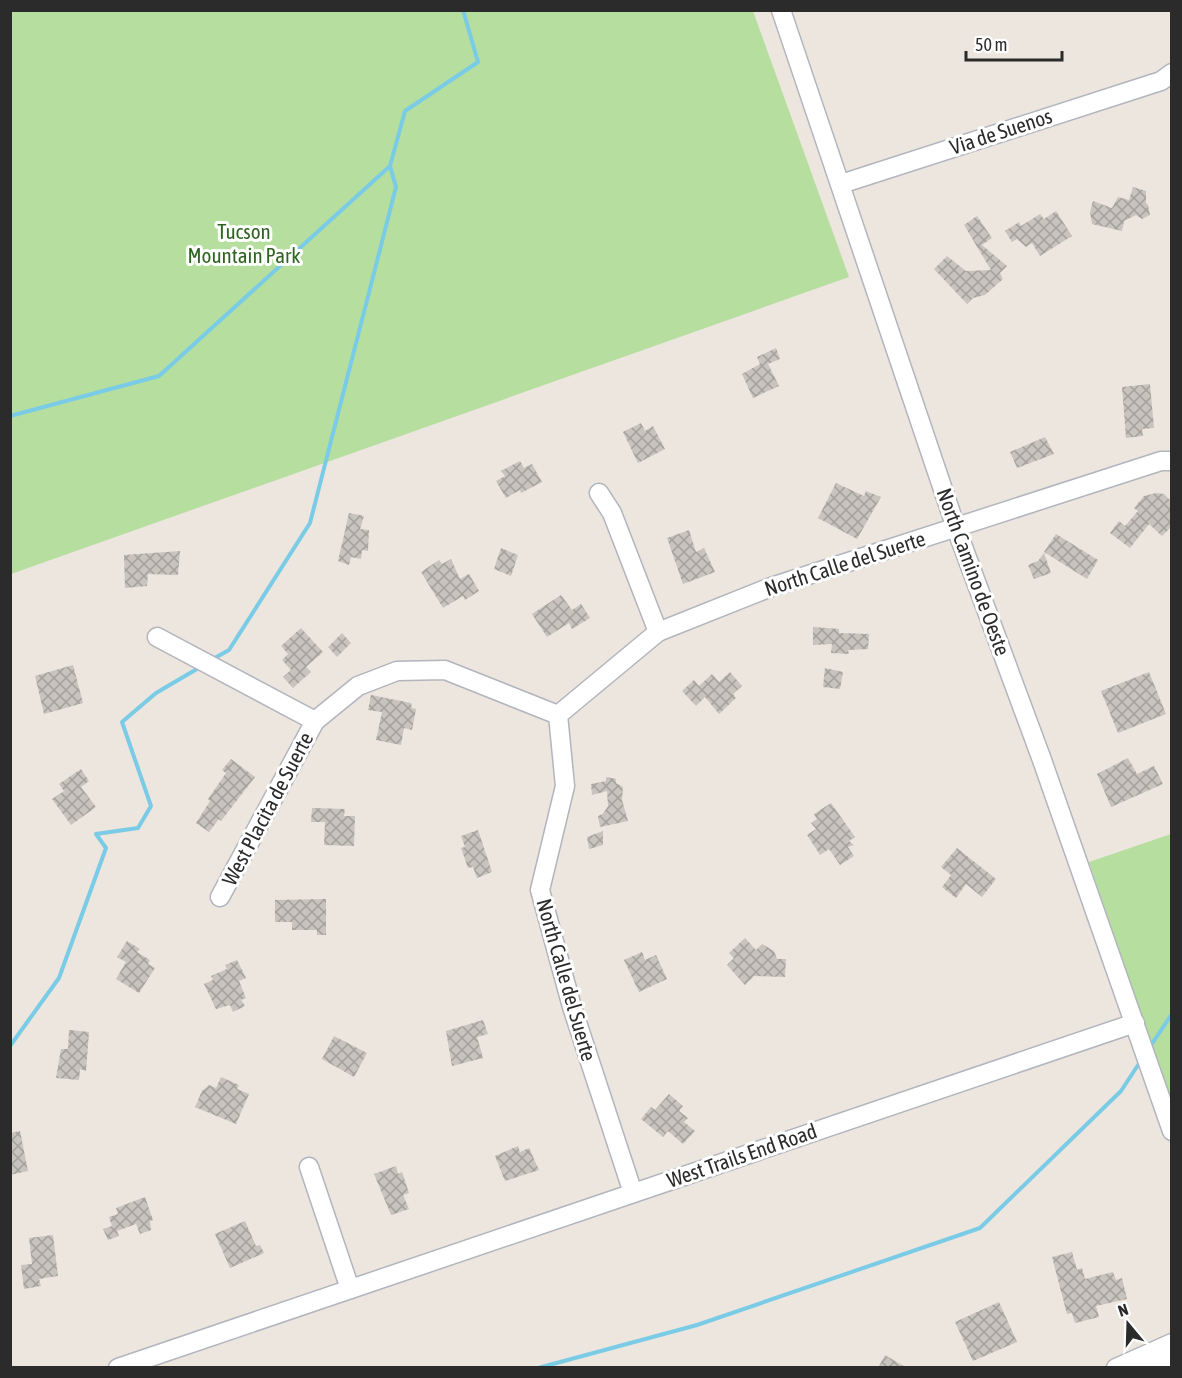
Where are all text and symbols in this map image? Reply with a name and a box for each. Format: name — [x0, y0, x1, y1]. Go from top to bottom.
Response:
scale bar — [966, 24, 1062, 62]
text: 50 m — [975, 34, 1007, 55]
street label: Via de Suenos — [947, 103, 1055, 159]
park label: Tucson Mountain Park — [187, 219, 301, 267]
street label: North Camino de Oeste — [932, 485, 1015, 659]
street label: North Calle del Suerte — [761, 526, 928, 600]
street label: West Placita de Suerte — [217, 728, 318, 889]
street label: North Calle del Suerte — [532, 896, 602, 1064]
street label: West Trails End Road — [664, 1118, 820, 1192]
north arrow — [1098, 1294, 1158, 1354]
text: N — [1116, 1300, 1131, 1320]

